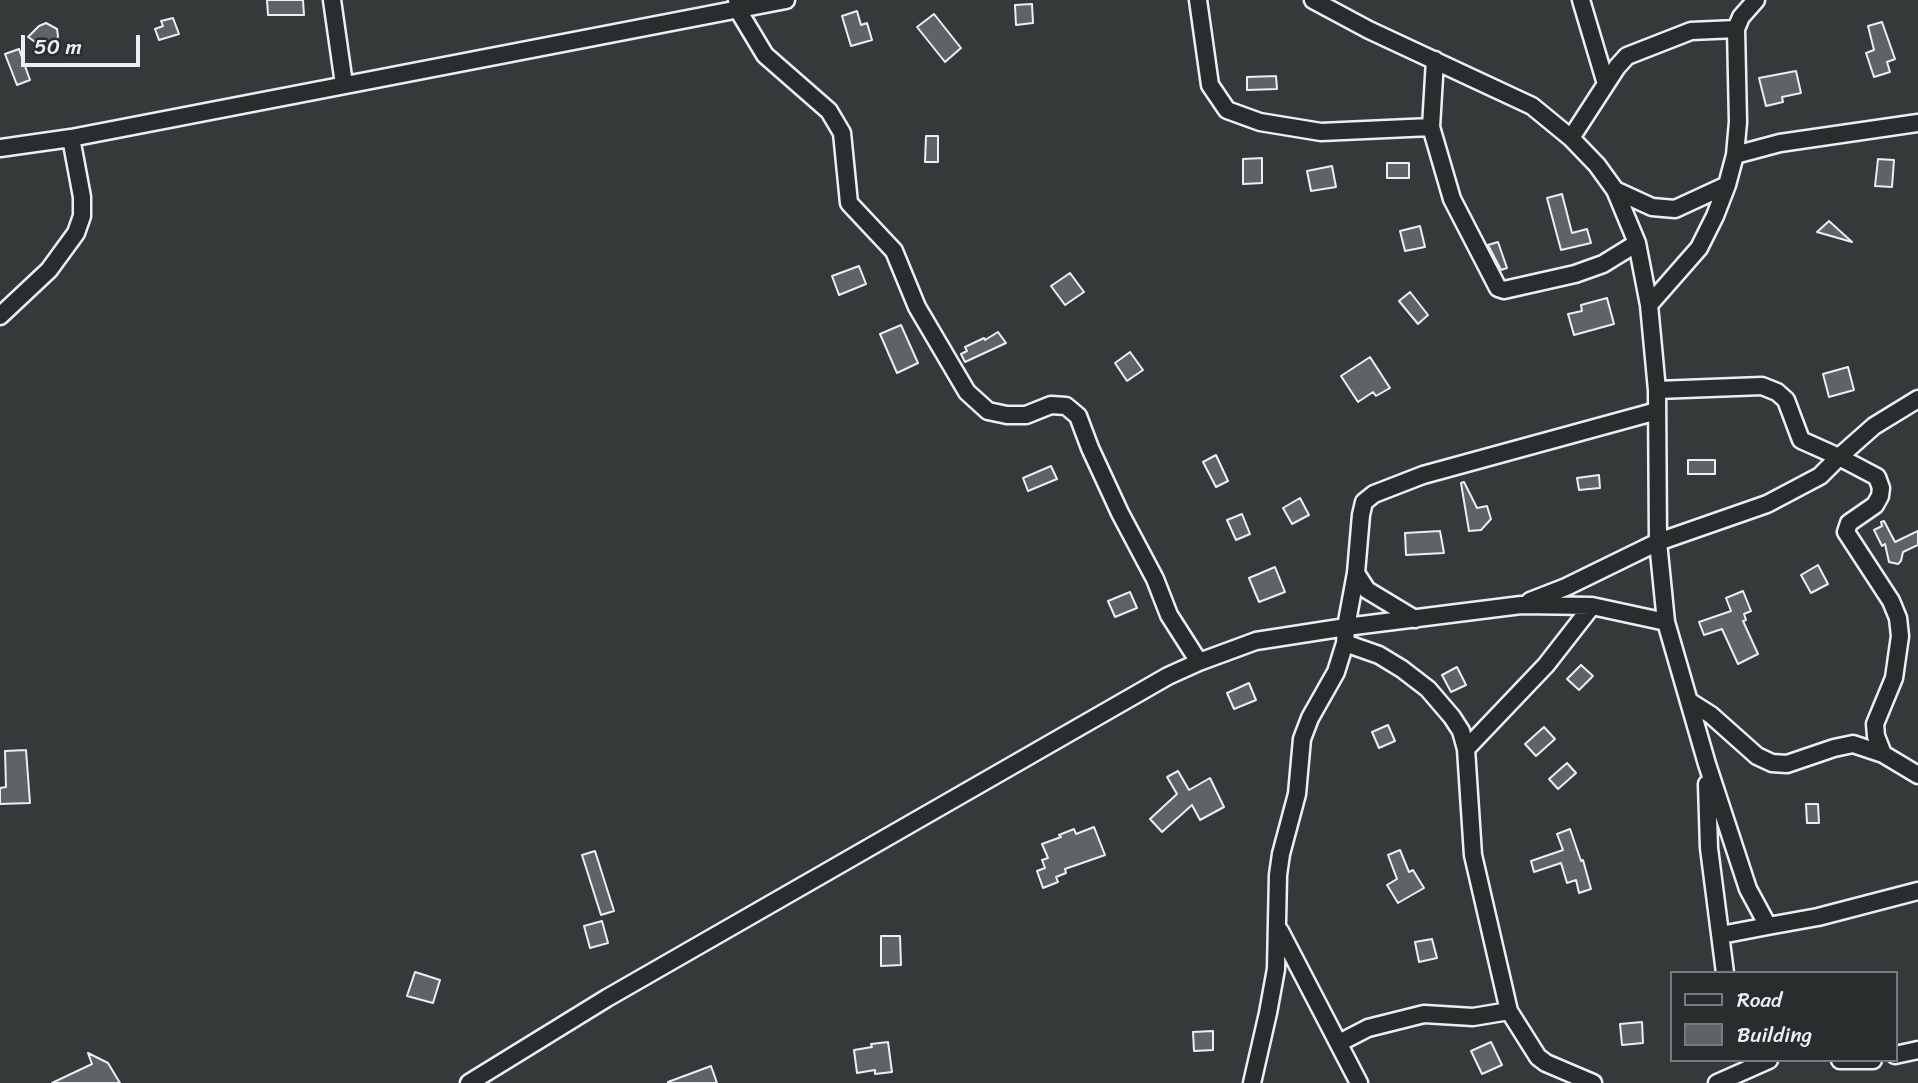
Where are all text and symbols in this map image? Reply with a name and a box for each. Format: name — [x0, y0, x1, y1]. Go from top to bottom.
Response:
scale bar — [24, 21, 144, 65]
text: 50 m — [34, 28, 82, 66]
legend — [1670, 971, 1897, 1062]
text: Road — [1737, 981, 1782, 1019]
text: Building — [1737, 1016, 1812, 1054]

